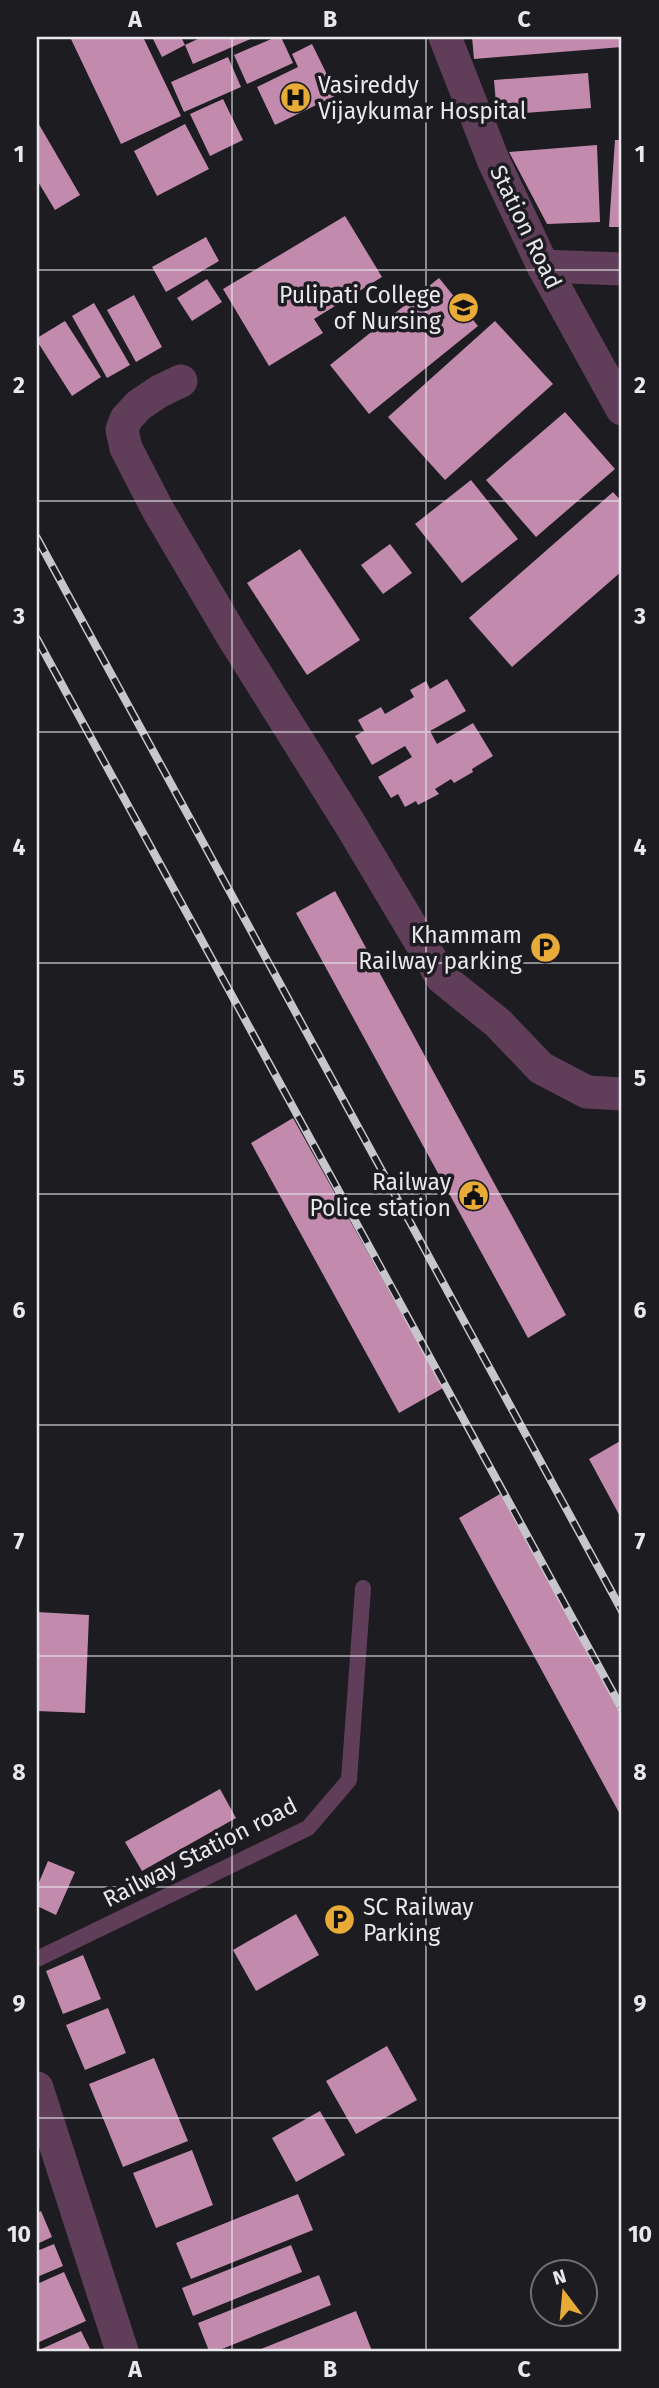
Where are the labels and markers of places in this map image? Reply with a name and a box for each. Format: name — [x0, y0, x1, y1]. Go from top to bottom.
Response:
place label: Vasireddy Vijaykumar Hospital — [318, 71, 527, 125]
hospital icon: Vasireddy Vijaykumar Hospital — [278, 81, 312, 115]
place label: Pulipati College of Nursing — [279, 281, 441, 335]
school or university icon: Pulipati College of Nursing — [447, 291, 481, 325]
place label: Khammam Railway parking — [358, 921, 522, 975]
parking icon: Khammam Railway parking — [528, 931, 562, 965]
place label: Railway Police station — [309, 1168, 452, 1222]
public building icon: Railway Police station — [457, 1178, 491, 1212]
place label: SC Railway Parking — [363, 1893, 474, 1947]
parking icon: SC Railway Parking — [323, 1903, 357, 1937]

